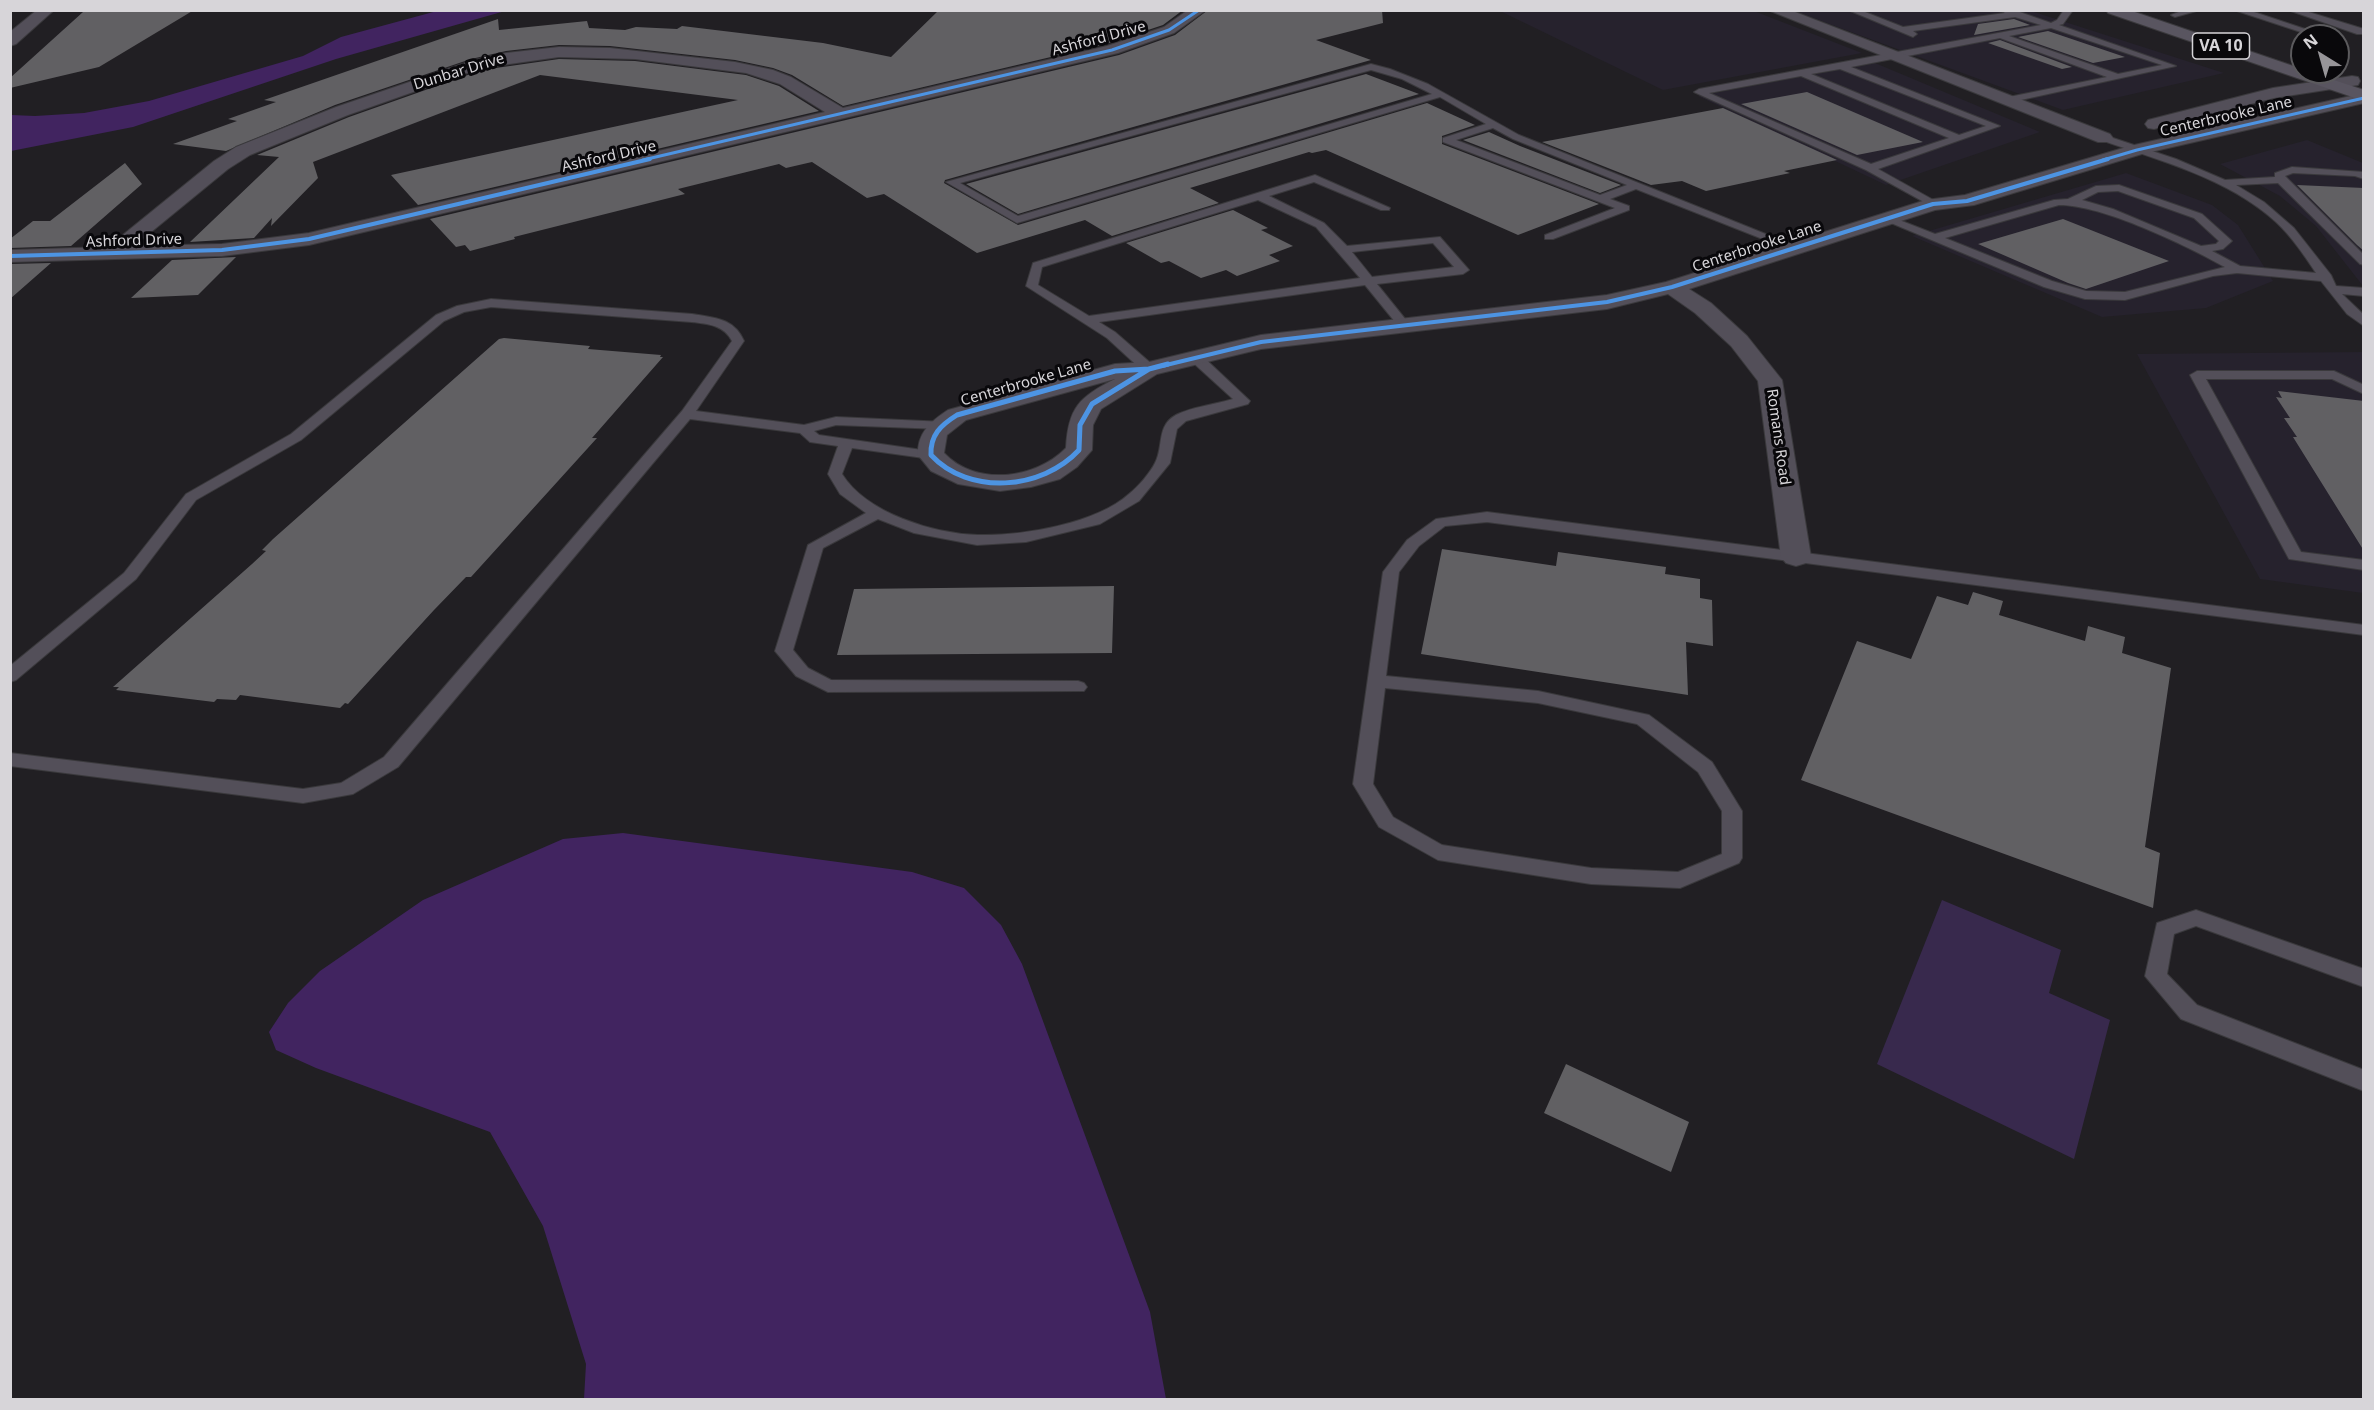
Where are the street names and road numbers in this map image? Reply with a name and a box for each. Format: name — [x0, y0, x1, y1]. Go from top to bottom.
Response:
street label: Ashford Drive — [1050, 18, 1148, 60]
road number: VA 10 — [2192, 33, 2250, 59]
street label: Dunbar Drive — [411, 50, 507, 94]
street label: Centerbrooke Lane — [2158, 93, 2294, 141]
street label: Ashford Drive — [560, 137, 658, 177]
street label: Centerbrooke Lane — [1690, 218, 1824, 276]
street label: Ashford Drive — [86, 230, 182, 252]
street label: Centerbrooke Lane — [959, 356, 1093, 410]
street label: Romans Road — [1762, 388, 1794, 486]

